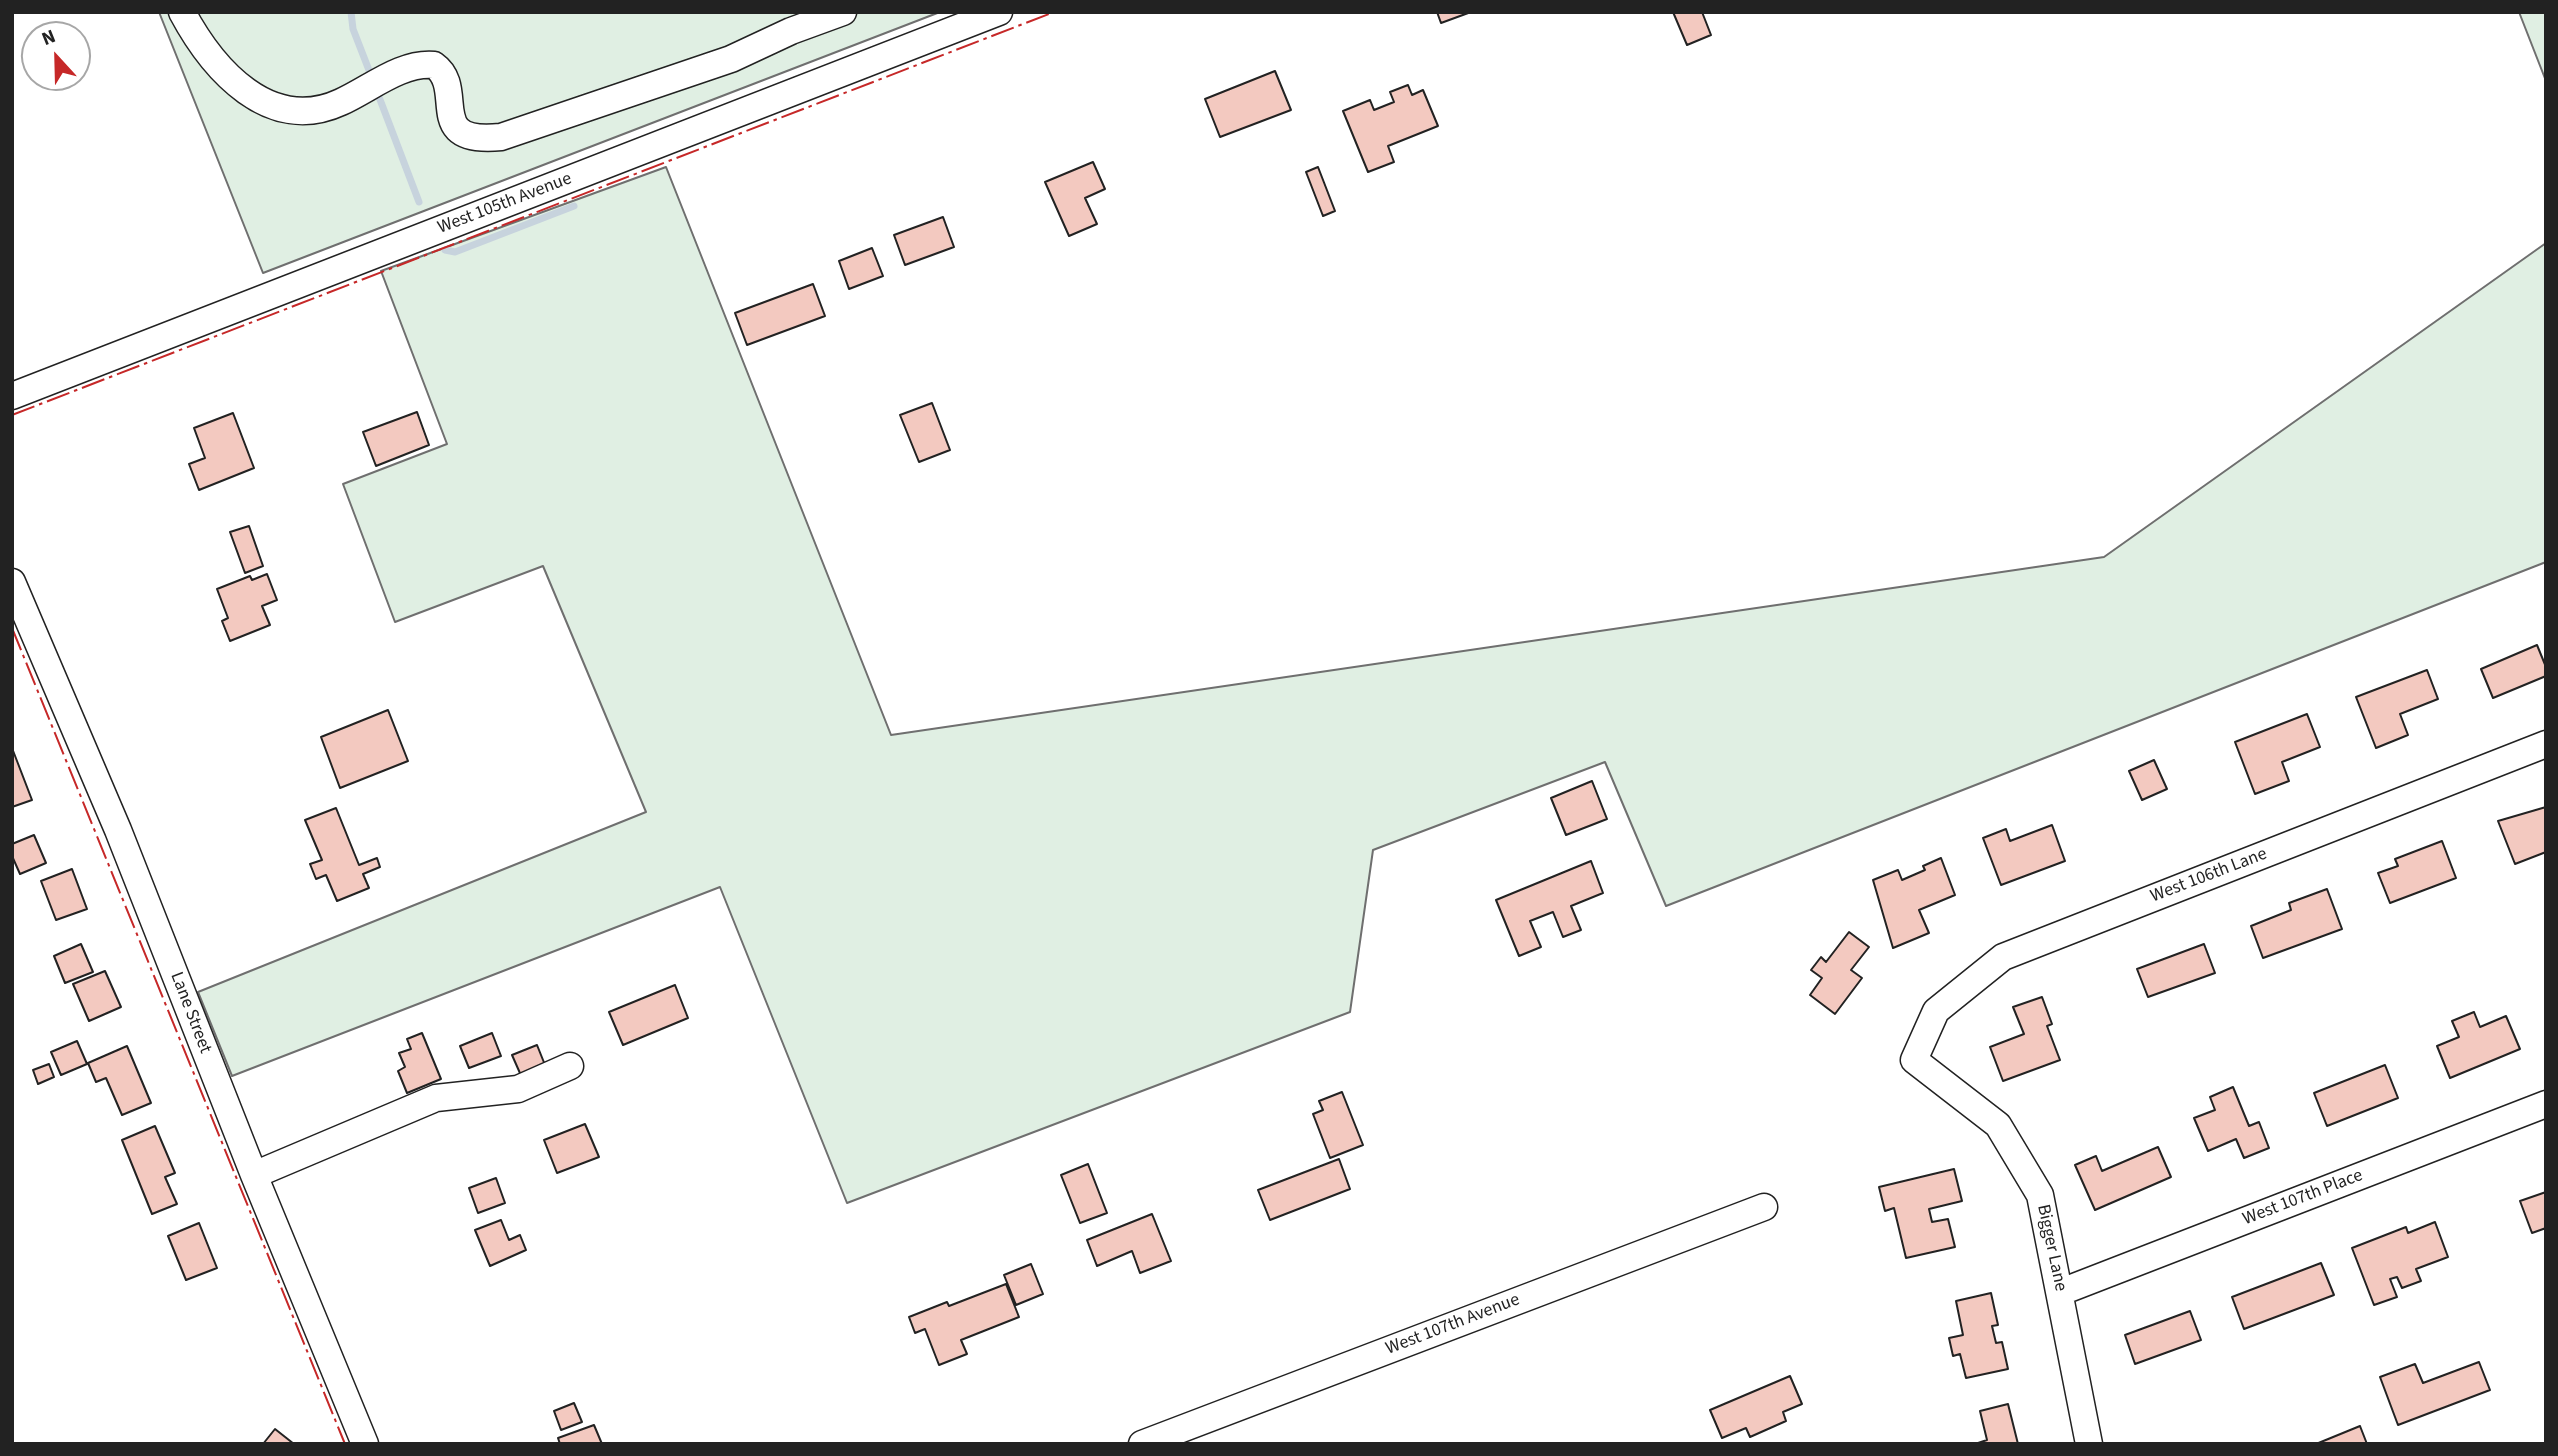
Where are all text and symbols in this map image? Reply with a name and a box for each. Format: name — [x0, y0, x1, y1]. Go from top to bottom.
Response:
north arrow — [21, 21, 91, 91]
text: N — [38, 23, 60, 53]
street label: West 105th Avenue — [435, 169, 575, 239]
street label: West 106th Lane — [2148, 844, 2270, 908]
street label: Lane Street — [165, 969, 215, 1057]
street label: West 107th Place — [2240, 1165, 2366, 1231]
street label: Bigger Lane — [2031, 1203, 2071, 1293]
street label: West 107th Avenue — [1383, 1290, 1523, 1360]

